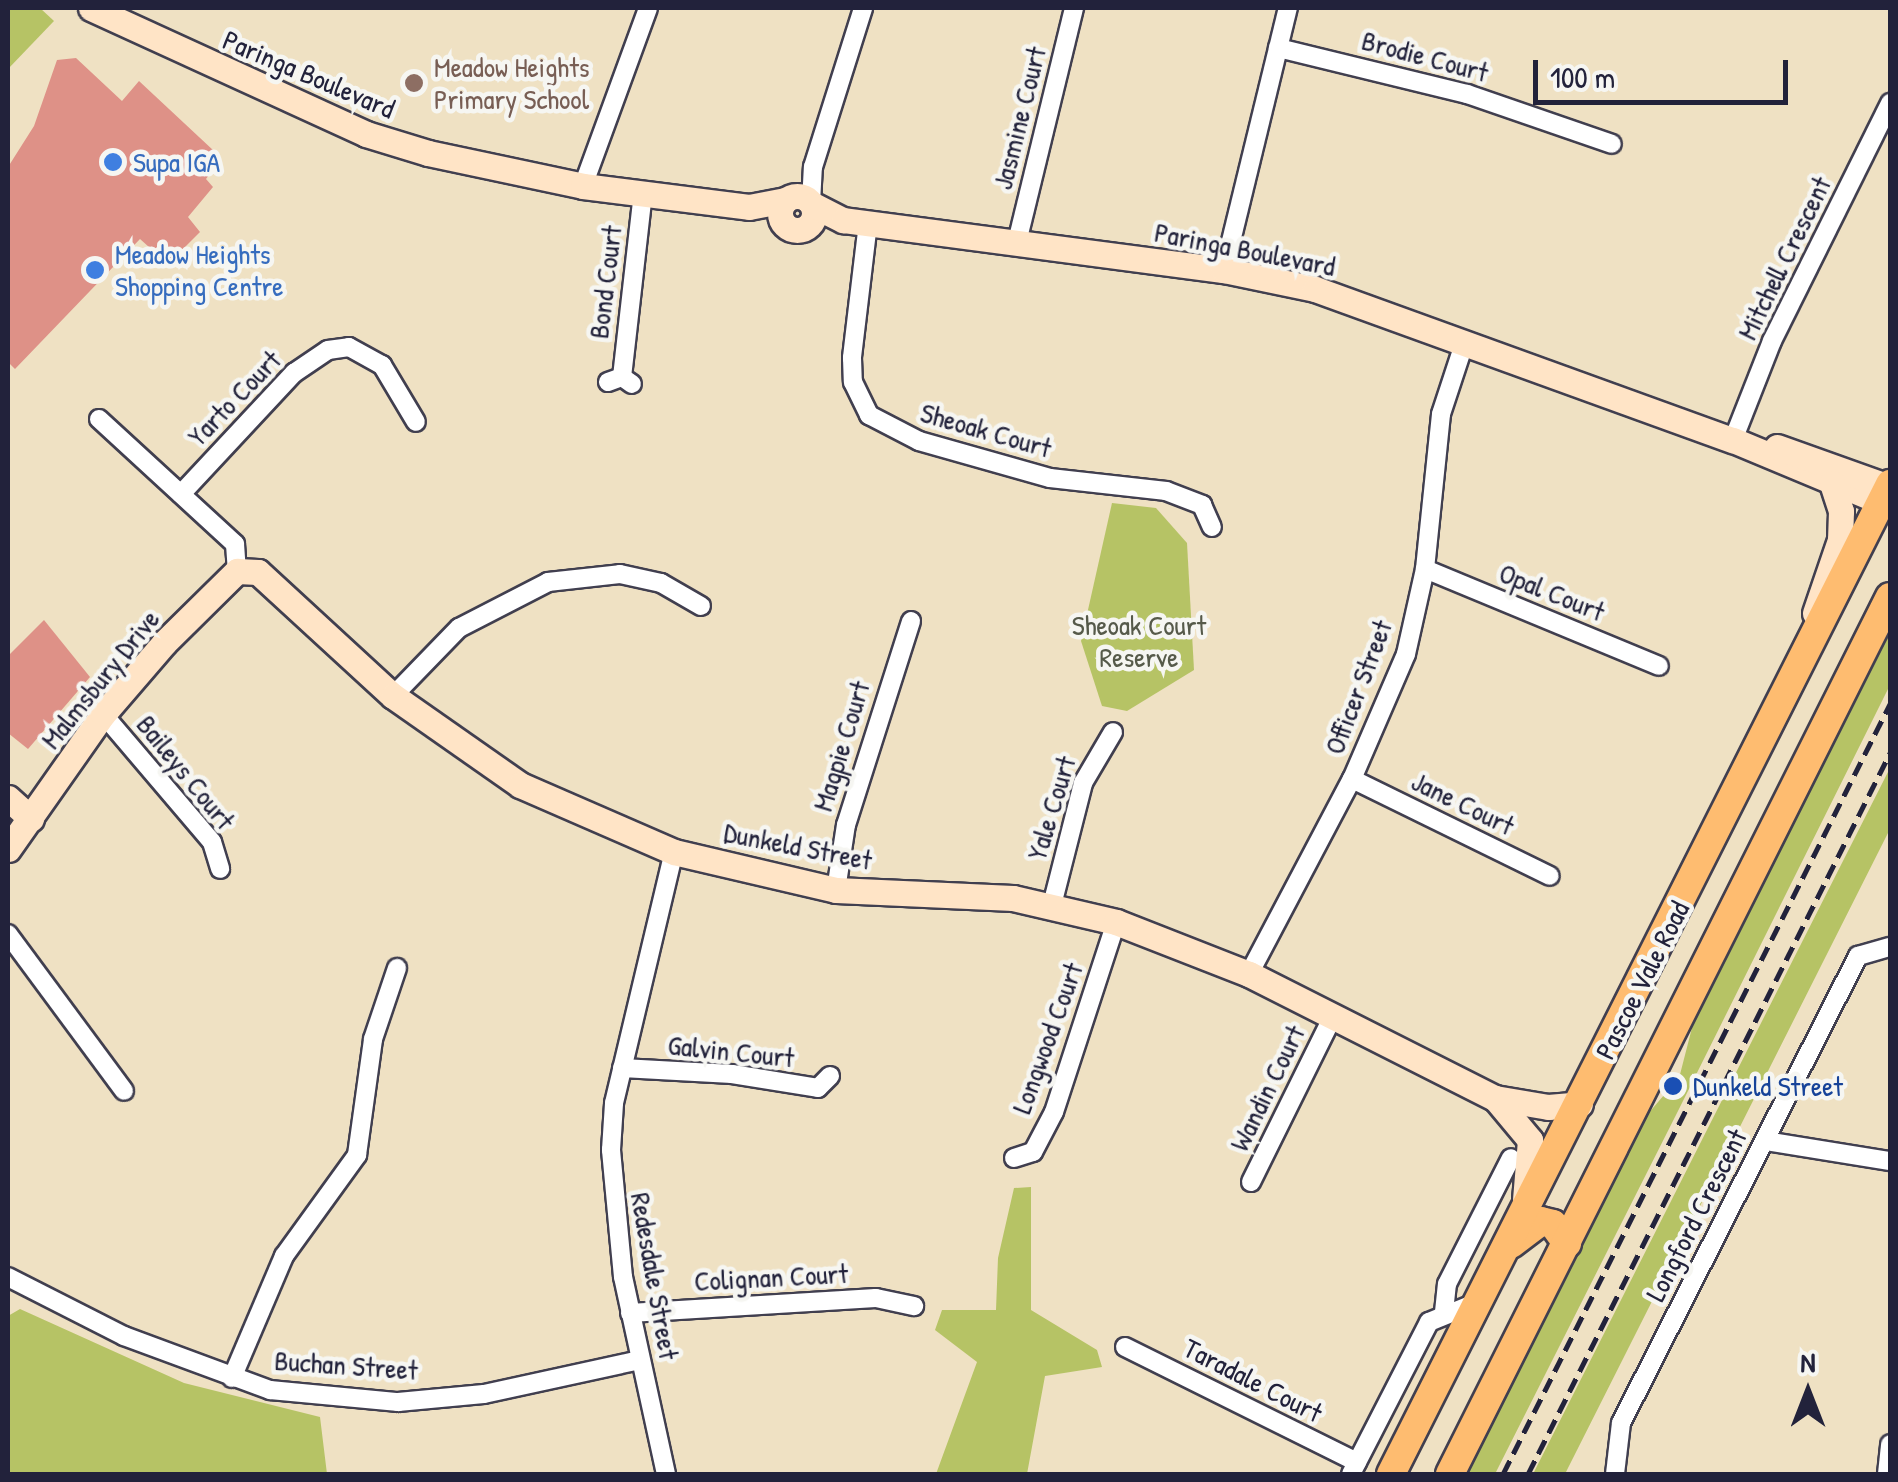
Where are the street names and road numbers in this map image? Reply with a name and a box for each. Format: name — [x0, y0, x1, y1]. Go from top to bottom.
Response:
street label: Paringa Boulevard — [218, 23, 400, 125]
street label: Brodie Court — [1358, 23, 1492, 89]
street label: Jasmine Court — [985, 43, 1053, 193]
street label: Mitchell Crescent — [1730, 171, 1838, 345]
street label: Paringa Boulevard — [1152, 215, 1338, 283]
street label: Bond Court — [581, 224, 629, 340]
street label: Yarto Court — [180, 343, 288, 453]
street label: Sheoak Court — [917, 395, 1055, 465]
street label: Opal Court — [1494, 556, 1610, 628]
street label: Malmsbury Drive — [34, 603, 166, 755]
street label: Officer Street — [1317, 615, 1399, 759]
street label: Magpie Court — [805, 677, 877, 815]
street label: Baileys Court — [130, 708, 242, 836]
street label: Yale Court — [1019, 752, 1083, 864]
street label: Jane Court — [1406, 764, 1520, 842]
street label: Dunkeld Street — [721, 815, 875, 877]
street label: Pascoe Vale Road — [1588, 895, 1696, 1065]
street label: Longwood Court — [1004, 958, 1090, 1118]
street label: Wandin Court — [1222, 1020, 1312, 1156]
street label: Galvin Court — [666, 1028, 796, 1074]
street label: Longford Crescent — [1638, 1123, 1754, 1307]
street label: Redesdale Street — [624, 1190, 686, 1362]
street label: Colignan Court — [693, 1256, 849, 1298]
street label: Taradale Court — [1178, 1331, 1328, 1429]
street label: Buchan Street — [273, 1343, 419, 1387]

